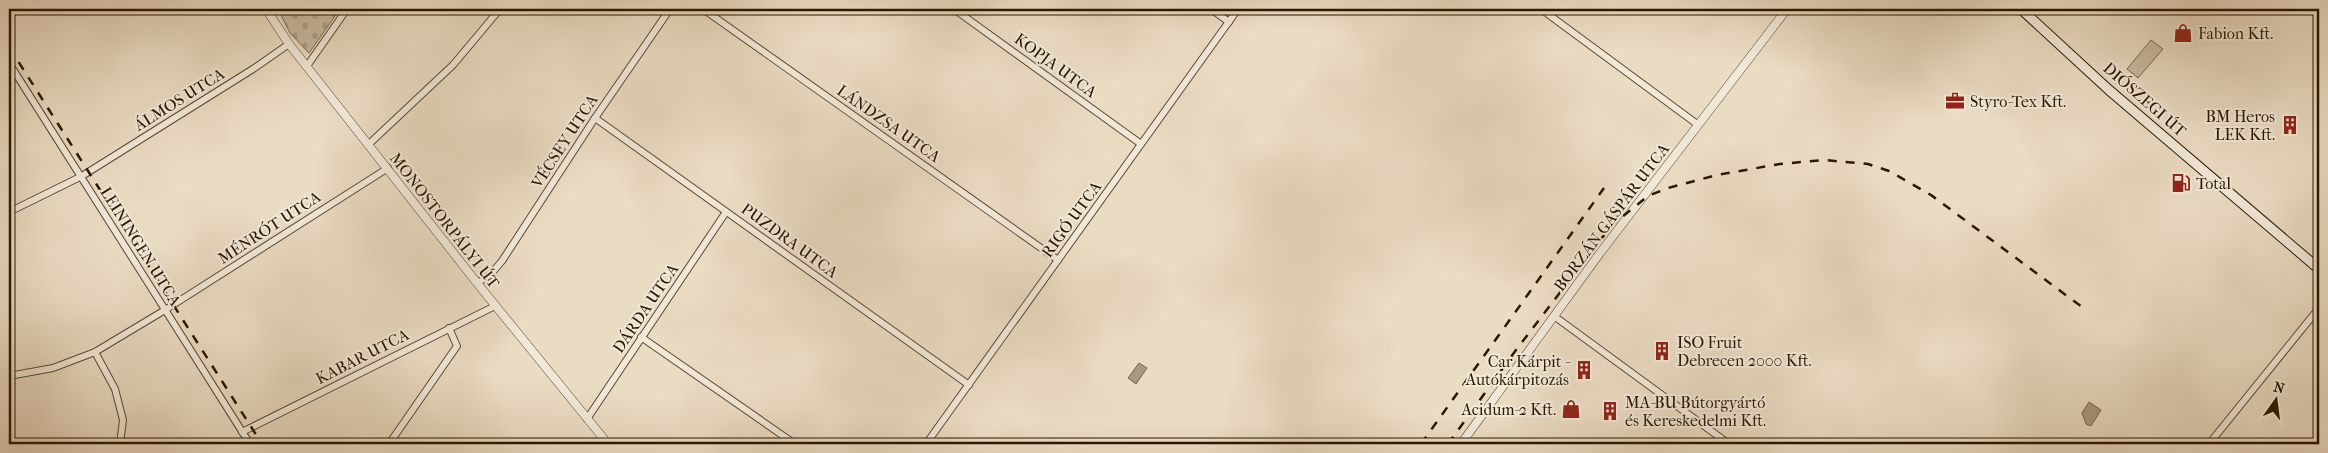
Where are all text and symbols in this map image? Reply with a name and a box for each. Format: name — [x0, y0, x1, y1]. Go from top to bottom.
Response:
shop icon: Fabion Kft. — [2172, 22, 2194, 44]
place label: Fabion Kft. — [2198, 24, 2273, 43]
street label: KOPJA UTCA — [1011, 29, 1101, 102]
street label: DIÓSZEGI ÚT — [2099, 57, 2191, 141]
street label: ÁLMOS UTCA — [129, 63, 229, 135]
street label: LÁNDZSA UTCA — [833, 80, 945, 166]
street label: VÉCSEY UTCA — [526, 90, 602, 192]
office icon: Styro-Tex Kft. — [1944, 90, 1966, 112]
place label: Styro-Tex Kft. — [1970, 92, 2066, 111]
place label: BM Heros LEK Kft. — [2205, 107, 2275, 144]
building icon: BM Heros LEK Kft. — [2279, 114, 2301, 136]
street label: BORZÁN GÁSPÁR UTCA — [1549, 139, 1674, 295]
street label: MONOSTORPÁLYI ÚT — [386, 148, 504, 292]
fuel station icon: Total — [2170, 172, 2192, 194]
place label: Total — [2196, 174, 2231, 193]
street label: RIGÓ UTCA — [1037, 176, 1106, 261]
street label: LEININGEN UTCA — [96, 183, 185, 310]
street label: MÉNRÓT UTCA — [214, 186, 325, 268]
street label: PUZDRA UTCA — [738, 199, 842, 282]
street label: DÁRDA UTCA — [608, 259, 683, 357]
street label: KABAR UTCA — [312, 325, 413, 388]
place label: ISO Fruit Debrecen 2000 Kft. — [1677, 333, 1812, 370]
building icon: ISO Fruit Debrecen 2000 Kft. — [1651, 340, 1673, 362]
place label: Car Kárpit - Autókárpitozás — [1465, 352, 1571, 389]
building icon: Car Kárpit - Autókárpitozás — [1573, 359, 1595, 381]
north arrow — [2250, 376, 2300, 426]
text: N — [2272, 378, 2287, 397]
place label: MA-BU Bútorgyártó és Kereskedelmi Kft. — [1625, 393, 1766, 430]
shop icon: Acidum-2 Kft. — [1560, 398, 1582, 420]
place label: Acidum-2 Kft. — [1460, 400, 1556, 419]
building icon: MA-BU Bútorgyártó és Kereskedelmi Kft. — [1599, 400, 1621, 422]

